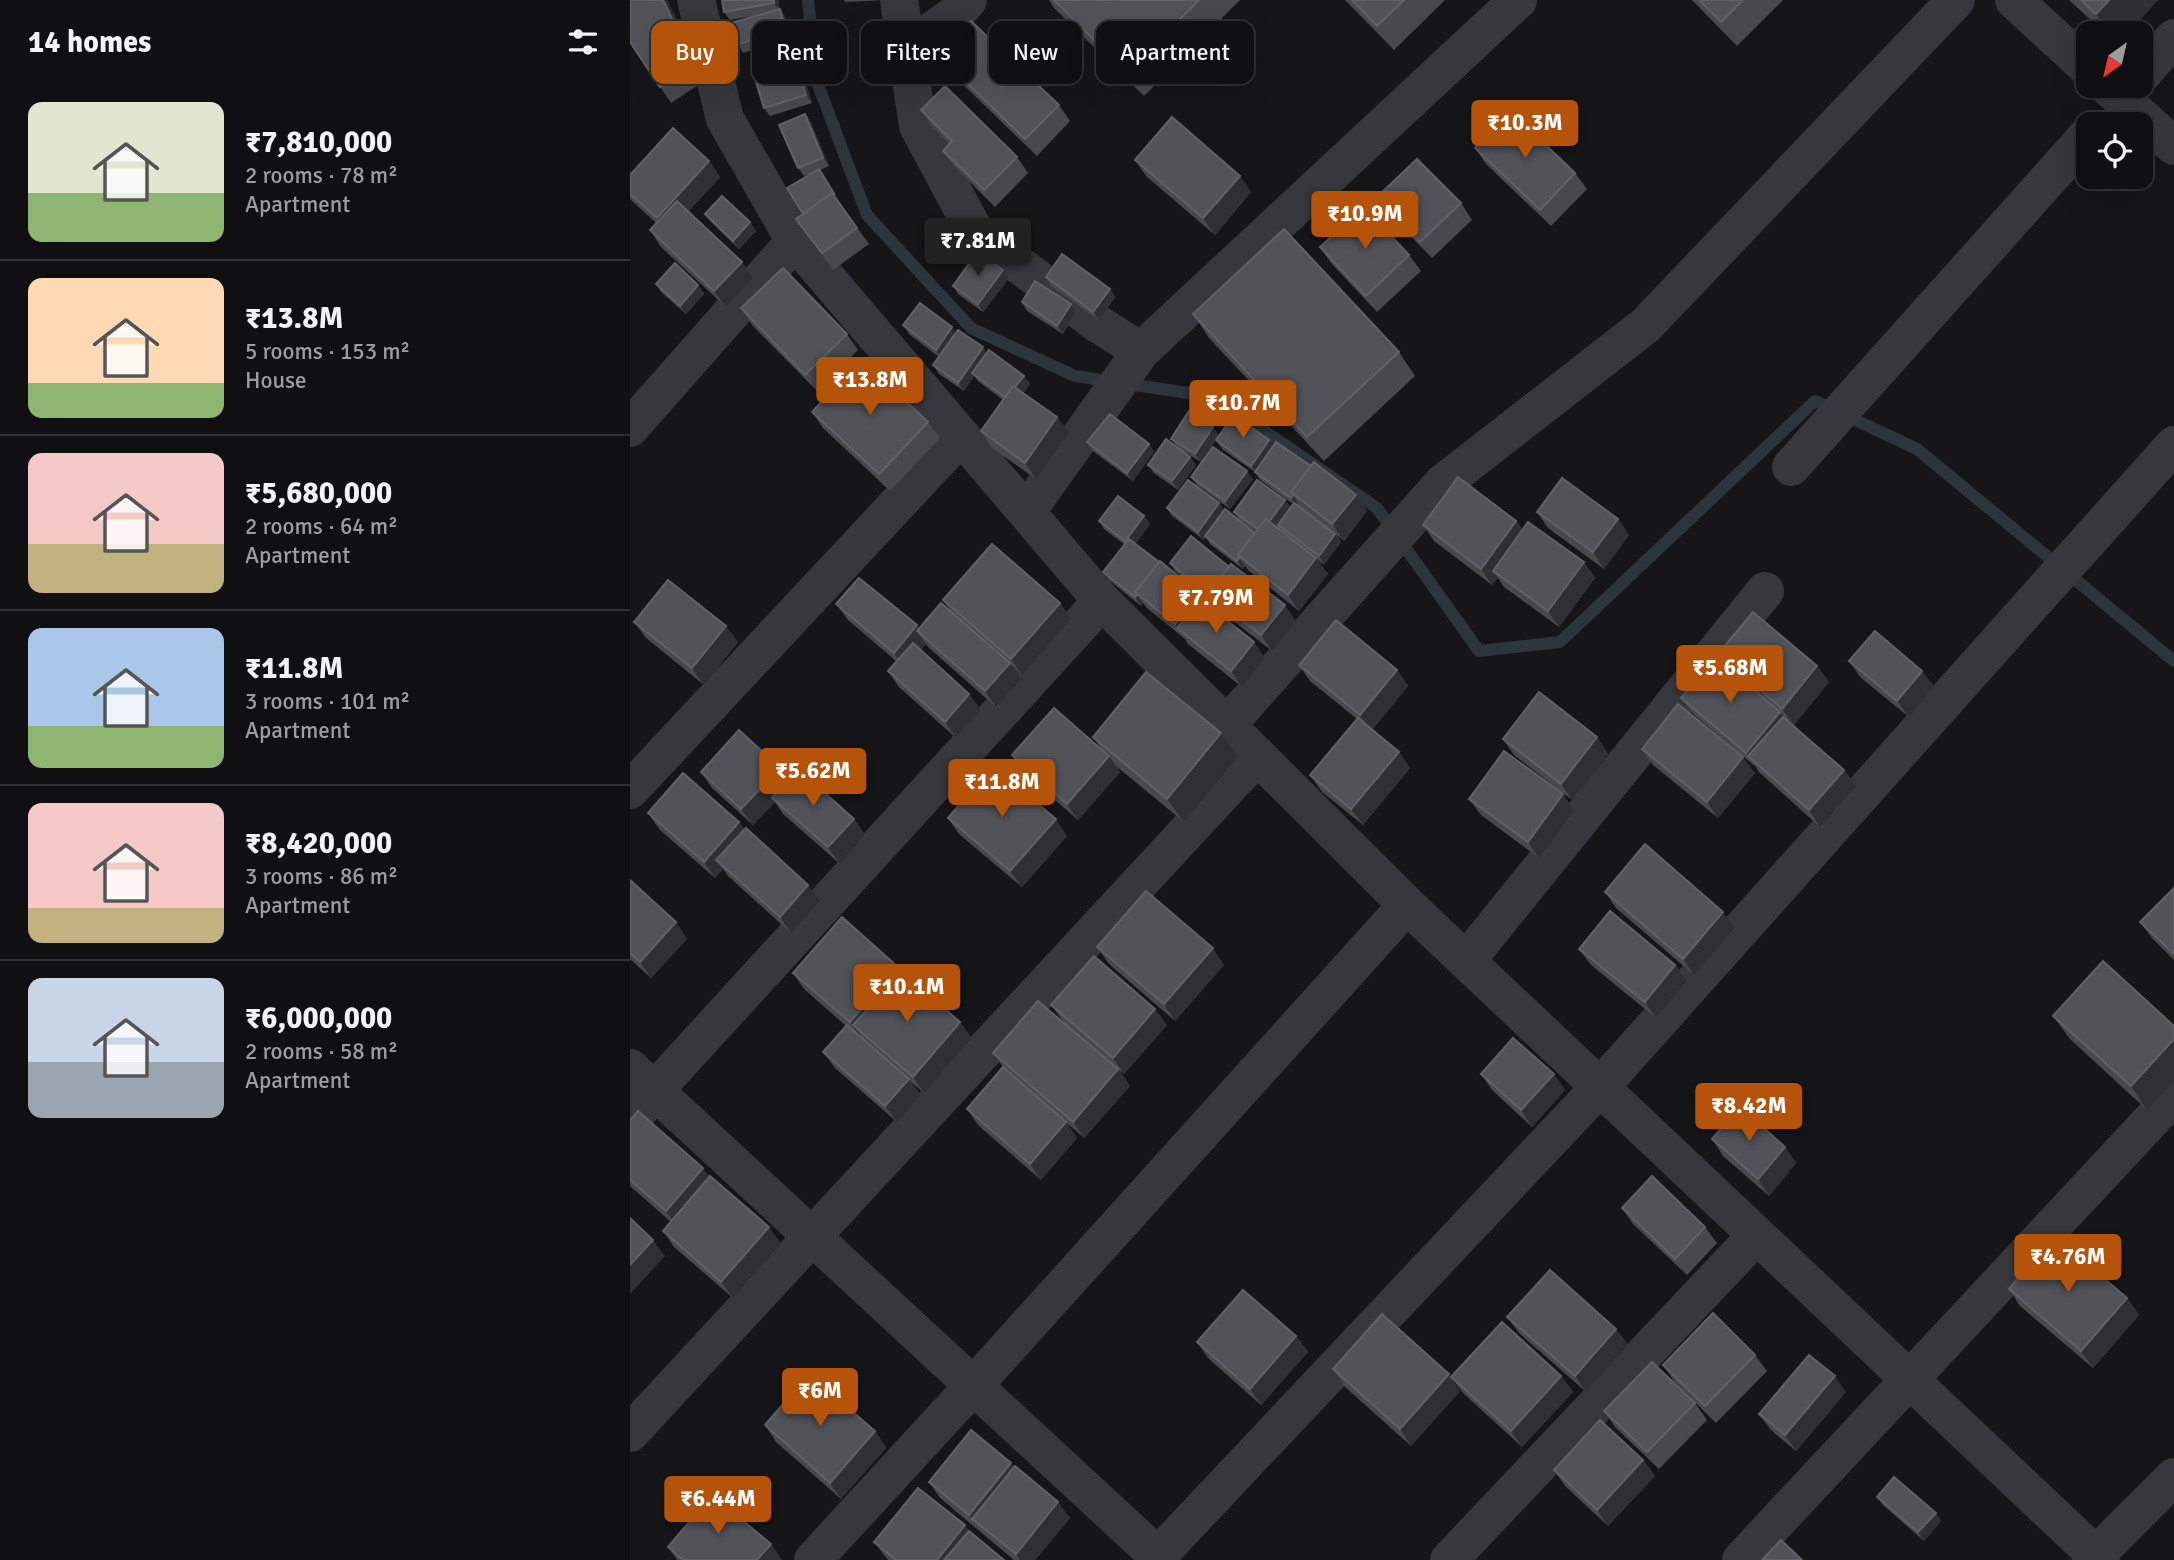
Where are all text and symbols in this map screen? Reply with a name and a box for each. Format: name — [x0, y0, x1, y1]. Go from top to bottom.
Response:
chip: Buy — [651, 21, 738, 84]
chip: Rent — [752, 21, 847, 84]
chip: Filters — [861, 21, 975, 84]
chip: New — [989, 21, 1082, 84]
chip: Apartment — [1096, 21, 1254, 84]
north arrow — [2076, 21, 2152, 98]
map controls — [2076, 21, 2153, 189]
icon: filters — [564, 23, 602, 61]
text: 14 homes — [28, 24, 151, 61]
pin: ₹10.3M — [1468, 100, 1582, 160]
text: ₹10.3M — [1487, 108, 1563, 137]
button: locate — [2076, 112, 2153, 189]
text: ₹7,810,000 — [245, 124, 392, 161]
icon: home — [84, 130, 168, 214]
text: 2 rooms · 78 m² — [245, 161, 398, 190]
text: Apartment — [245, 190, 350, 219]
pin: ₹10.9M — [1308, 191, 1422, 251]
text: ₹10.9M — [1327, 199, 1403, 228]
pin: ₹7.81M — [921, 218, 1035, 278]
text: ₹7.81M — [940, 226, 1016, 255]
text: ₹13.8M — [245, 300, 343, 337]
icon: home — [84, 306, 168, 390]
text: 5 rooms · 153 m² — [245, 337, 410, 366]
pin: ₹13.8M — [813, 358, 927, 417]
text: ₹13.8M — [832, 365, 908, 394]
text: House — [245, 366, 307, 395]
pin: ₹10.7M — [1186, 380, 1300, 440]
text: ₹10.7M — [1205, 388, 1281, 417]
text: ₹5,680,000 — [245, 475, 392, 512]
icon: home — [84, 481, 168, 565]
text: 2 rooms · 64 m² — [245, 512, 398, 541]
text: Apartment — [245, 541, 350, 570]
pin: ₹7.79M — [1159, 576, 1273, 635]
text: ₹7.79M — [1178, 583, 1254, 612]
pin: ₹5.68M — [1673, 646, 1787, 705]
text: ₹11.8M — [245, 650, 343, 687]
text: ₹5.68M — [1692, 653, 1768, 682]
icon: home — [84, 656, 168, 740]
text: 3 rooms · 101 m² — [245, 687, 410, 716]
text: Apartment — [245, 716, 350, 745]
pin: ₹5.62M — [756, 748, 870, 808]
text: ₹5.62M — [775, 756, 851, 785]
pin: ₹11.8M — [945, 760, 1059, 819]
text: ₹11.8M — [964, 767, 1040, 796]
text: ₹8,420,000 — [245, 825, 392, 862]
icon: home — [84, 831, 168, 915]
text: 3 rooms · 86 m² — [245, 862, 398, 891]
text: Apartment — [245, 891, 350, 920]
pin: ₹10.1M — [850, 964, 964, 1024]
text: ₹10.1M — [869, 972, 945, 1001]
text: ₹6,000,000 — [245, 1000, 392, 1037]
icon: home — [84, 1006, 168, 1090]
text: 2 rooms · 58 m² — [245, 1037, 398, 1066]
text: Apartment — [245, 1066, 350, 1095]
pin: ₹8.42M — [1692, 1084, 1806, 1143]
text: ₹8.42M — [1711, 1091, 1787, 1120]
pin: ₹4.76M — [2011, 1234, 2125, 1294]
text: ₹4.76M — [2030, 1242, 2106, 1271]
pin: ₹6M — [786, 1368, 854, 1428]
text: ₹6M — [798, 1376, 842, 1405]
pin: ₹6.44M — [661, 1476, 775, 1536]
text: ₹6.44M — [680, 1484, 756, 1513]

